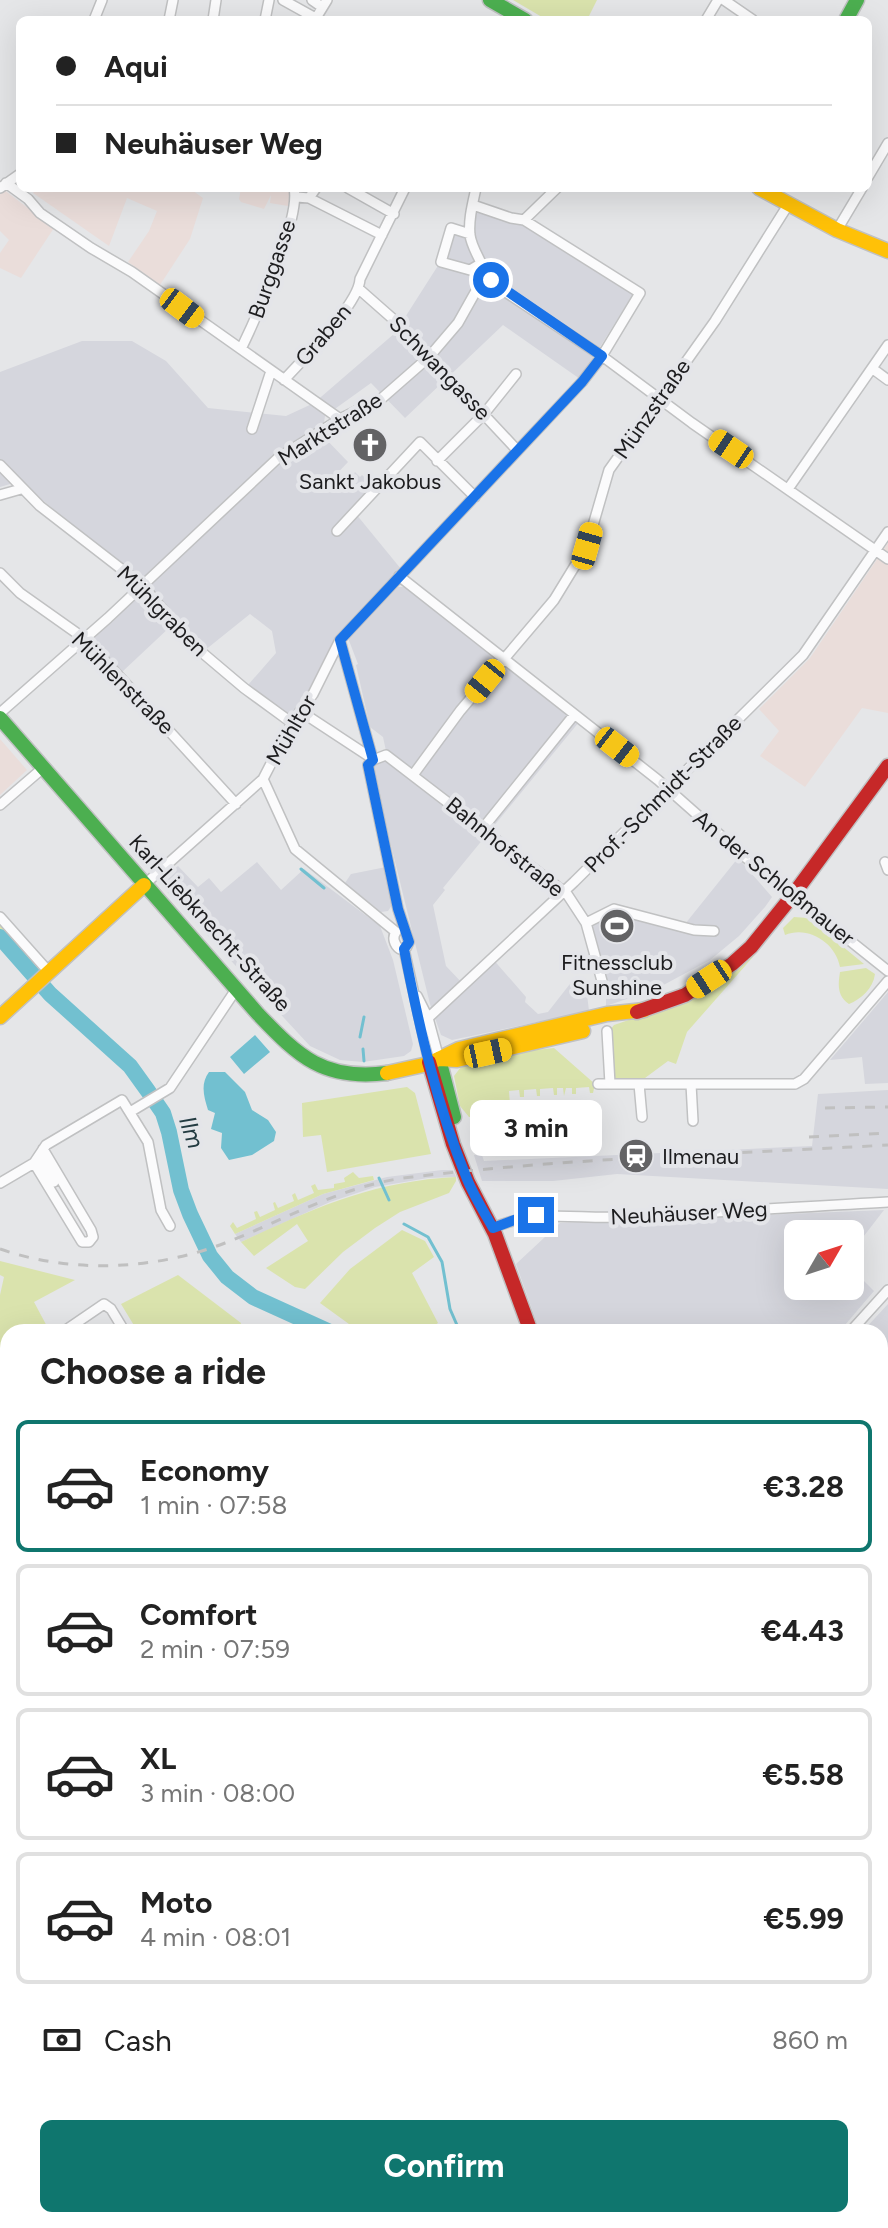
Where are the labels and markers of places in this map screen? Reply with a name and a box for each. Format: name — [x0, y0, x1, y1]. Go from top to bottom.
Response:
church icon: Sankt Jakobus — [351, 426, 389, 464]
place label: Sankt Jakobus — [299, 468, 441, 495]
sports icon: Fitnessclub Sunshine — [598, 907, 636, 945]
place label: Fitnessclub Sunshine — [561, 949, 673, 1001]
station icon: Ilmenau — [617, 1137, 655, 1175]
place label: Ilmenau — [662, 1143, 739, 1170]

